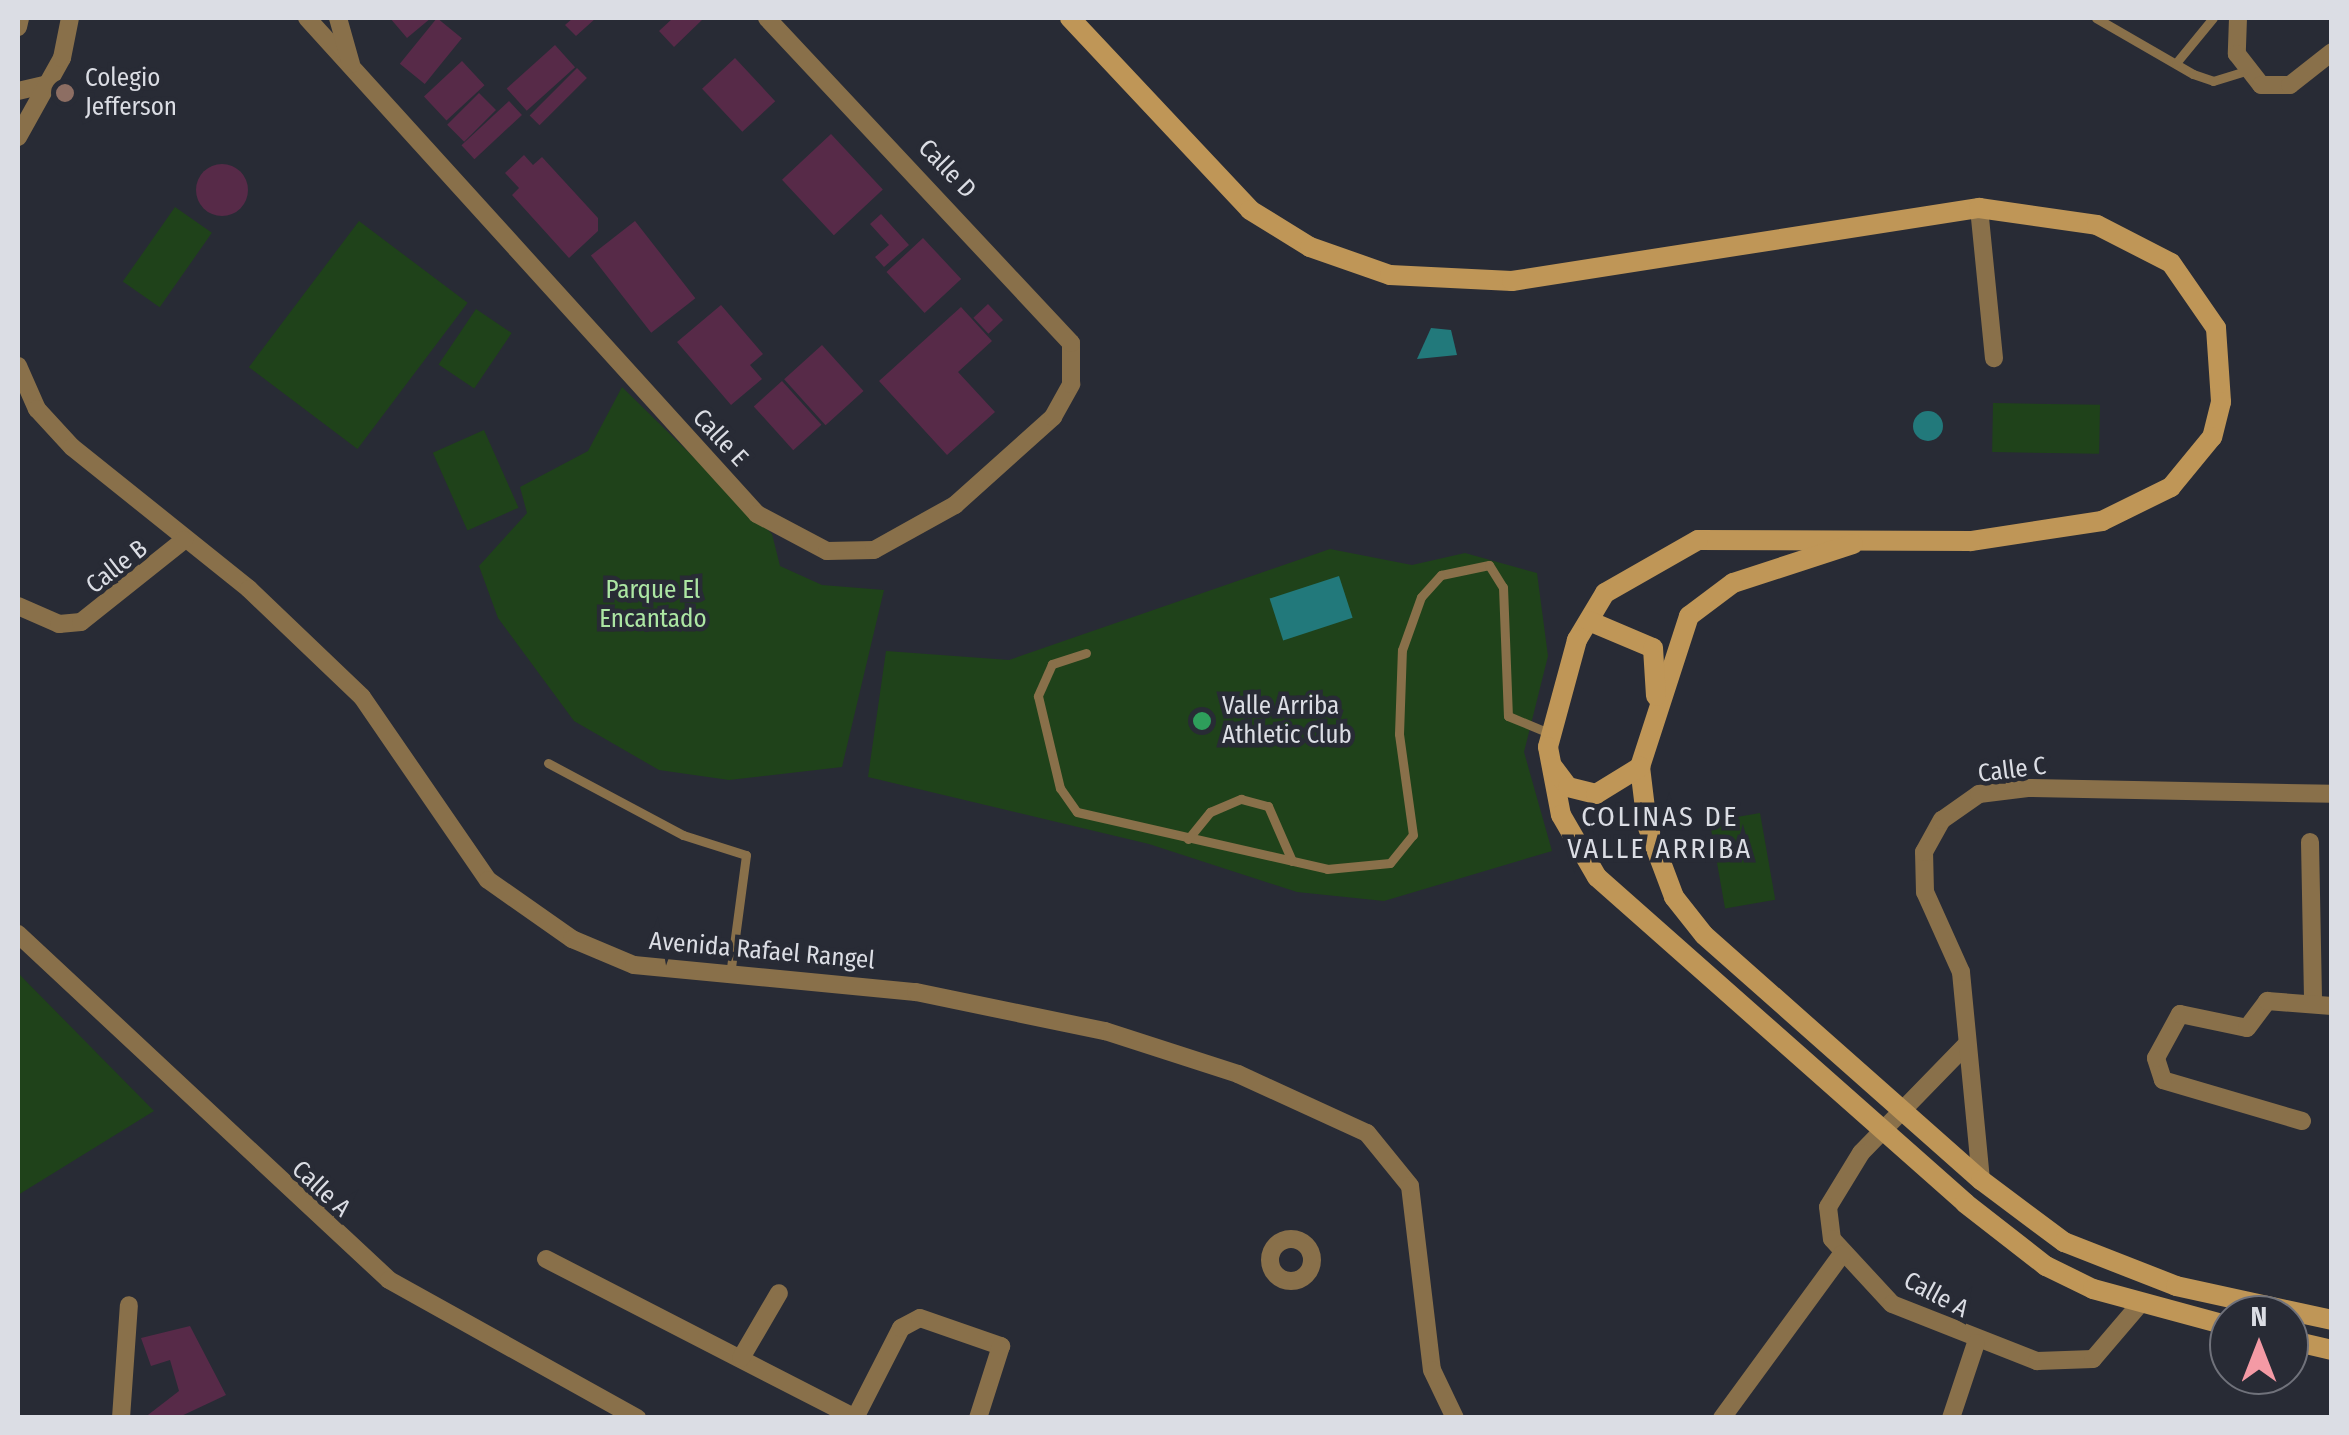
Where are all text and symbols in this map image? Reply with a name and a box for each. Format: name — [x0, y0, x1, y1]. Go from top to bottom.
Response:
place label: Colegio Jefferson — [85, 64, 177, 123]
marker: Colegio Jefferson — [54, 82, 76, 104]
street label: Calle D — [912, 133, 982, 205]
street label: Calle E — [686, 403, 754, 473]
street label: Calle B — [80, 534, 154, 600]
park label: Parque El Encantado — [599, 576, 707, 635]
place label: Valle Arriba Athletic Club — [1222, 692, 1352, 751]
marker: Valle Arriba Athletic Club — [1191, 710, 1213, 732]
street label: Calle C — [1976, 751, 2048, 789]
district label: COLINAS DE VALLE ARRIBA — [1567, 800, 1753, 866]
street label: Avenida Rafael Rangel — [648, 926, 876, 976]
street label: Calle A — [286, 1155, 356, 1223]
street label: Calle A — [1899, 1266, 1973, 1324]
north arrow — [2209, 1295, 2309, 1395]
text: N — [2251, 1300, 2267, 1333]

